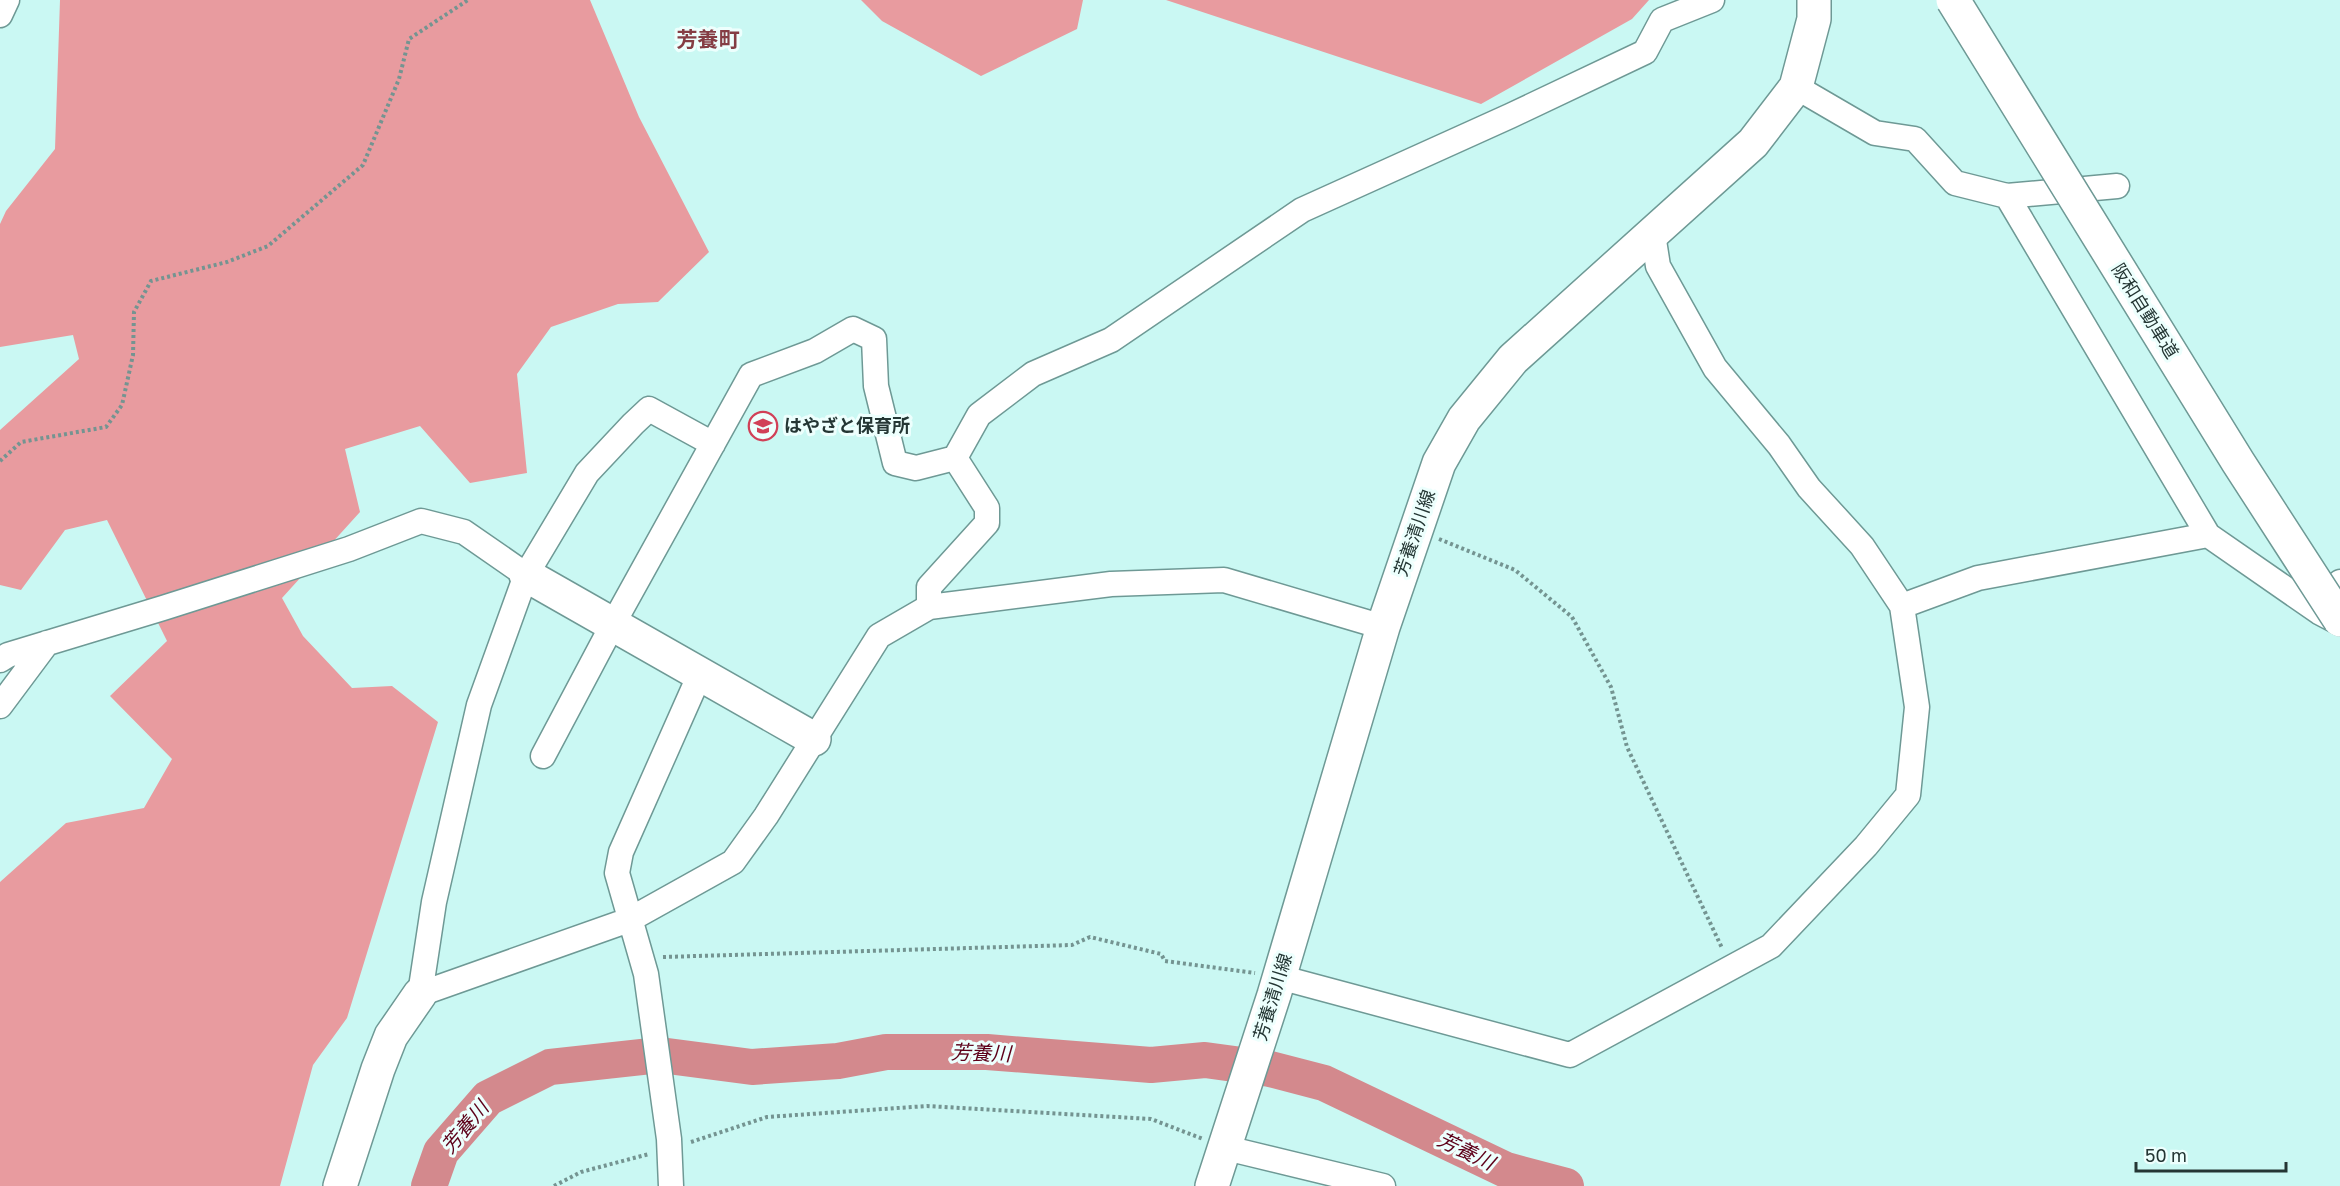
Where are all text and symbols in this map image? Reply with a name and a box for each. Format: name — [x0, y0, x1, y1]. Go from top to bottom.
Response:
district label: 芳養町 — [677, 26, 740, 52]
street label: 阪和自動車道 — [2108, 259, 2184, 362]
school or university icon: はやざと保育所 — [747, 410, 779, 442]
place label: はやざと保育所 — [784, 414, 910, 436]
street label: 芳養清川線 — [1389, 487, 1439, 579]
street label: 芳養清川線 — [1248, 950, 1296, 1043]
water label: 芳養川 — [951, 1039, 1013, 1065]
water label: 芳養川 — [436, 1094, 494, 1157]
water label: 芳養川 — [1434, 1126, 1500, 1175]
scale bar — [2136, 1135, 2286, 1173]
text: 50 m — [2145, 1144, 2187, 1166]

